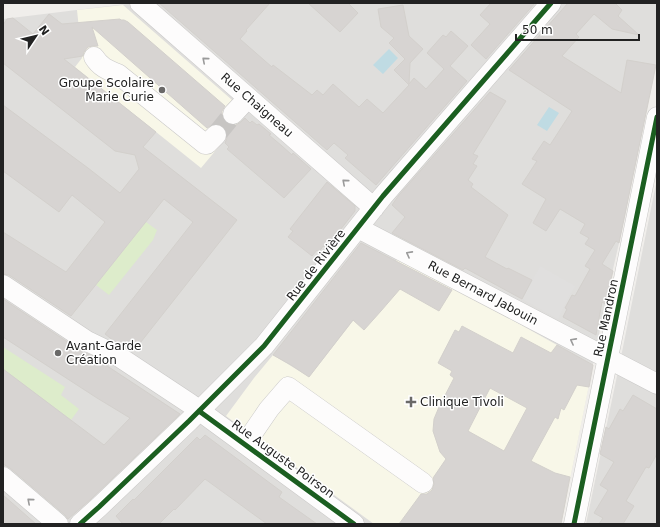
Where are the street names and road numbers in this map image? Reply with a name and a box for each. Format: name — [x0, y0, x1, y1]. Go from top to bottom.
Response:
street label: Rue Chaigneau — [218, 70, 296, 140]
street label: Rue de Rivière — [284, 226, 348, 304]
street label: Rue Bernard Jabouin — [426, 258, 540, 328]
street label: Rue Mandron — [591, 278, 621, 358]
street label: Rue Auguste Poirson — [229, 417, 337, 501]

